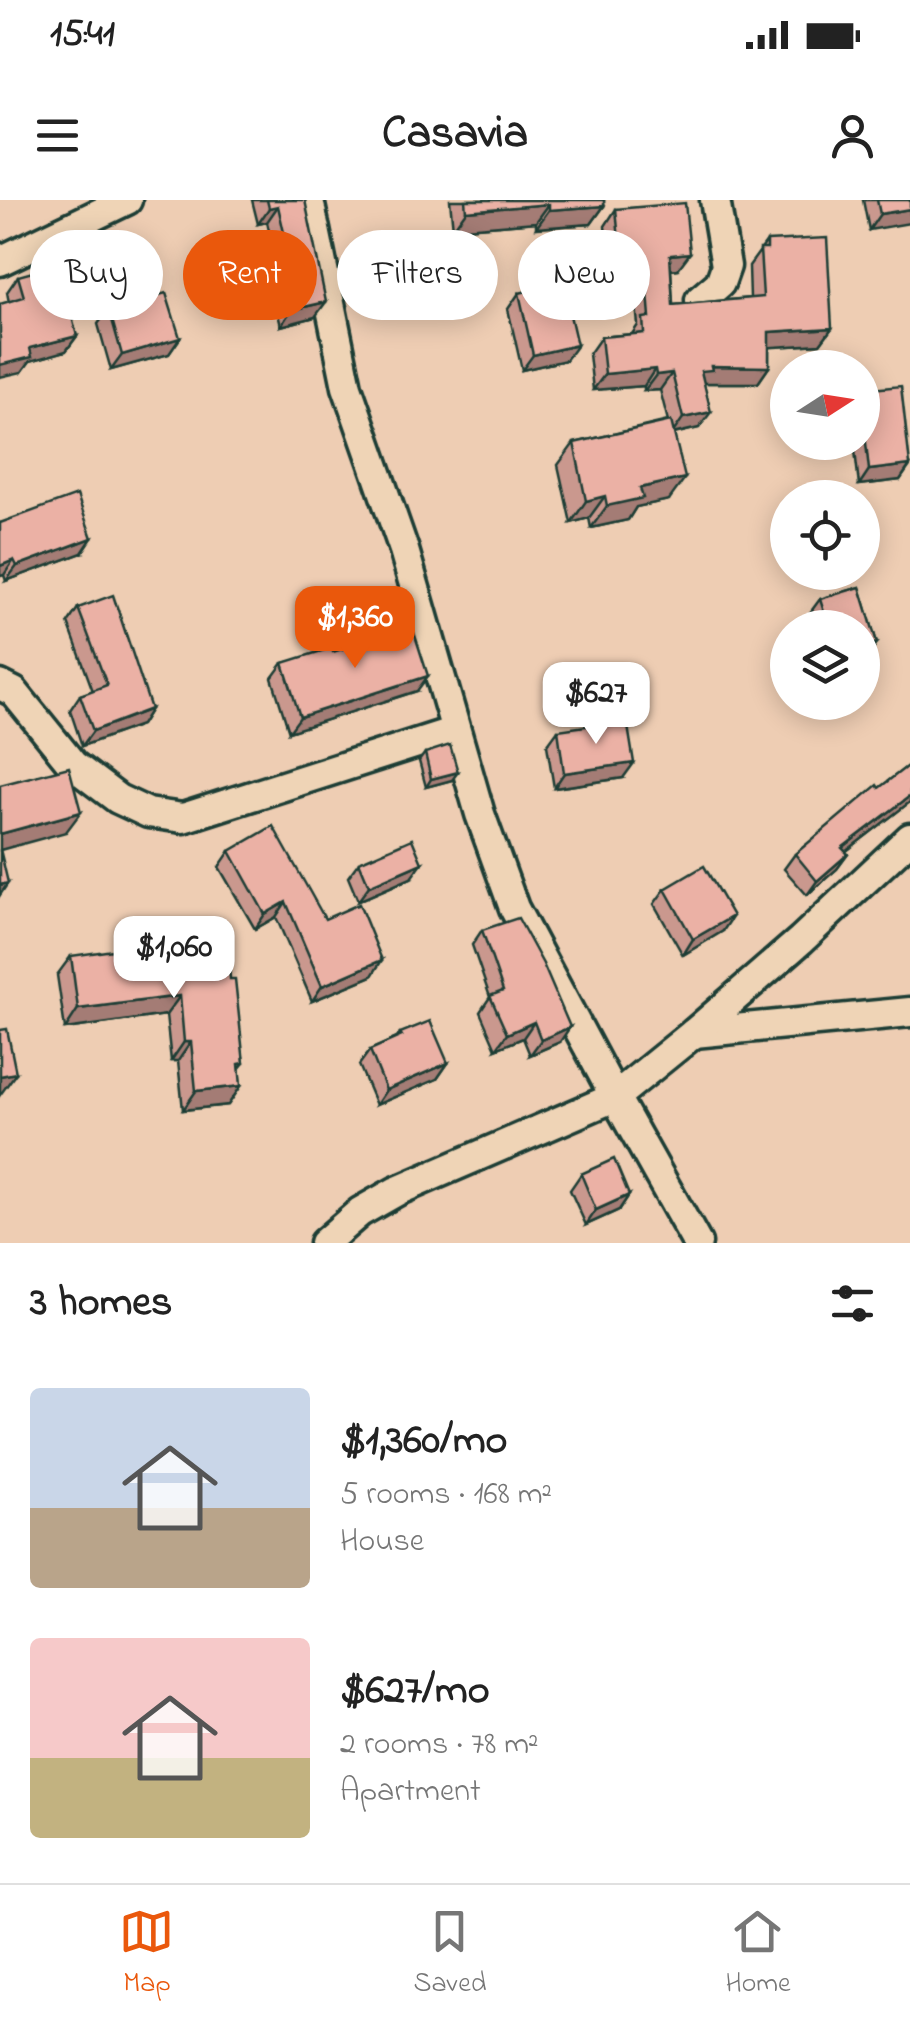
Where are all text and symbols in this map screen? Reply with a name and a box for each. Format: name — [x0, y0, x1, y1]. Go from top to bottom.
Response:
text: 15:41 — [50, 7, 115, 63]
text: Casavia — [382, 102, 528, 168]
icon: menu — [30, 108, 85, 163]
icon: person — [825, 108, 880, 163]
chip: Buy — [30, 230, 163, 320]
chip: Rent — [183, 230, 317, 320]
chip: Filters — [337, 230, 498, 320]
chip: New — [518, 230, 650, 320]
north arrow — [770, 350, 880, 460]
map controls — [770, 350, 880, 720]
button: locate — [770, 480, 880, 590]
pin: $1,360 — [274, 586, 436, 671]
text: $1,360 — [317, 595, 393, 642]
button: layers — [770, 610, 880, 720]
pin: $627 — [537, 662, 655, 747]
text: $627 — [565, 671, 627, 718]
pin: $1,060 — [93, 916, 255, 1001]
text: $1,060 — [136, 925, 212, 972]
text: 3 homes — [30, 1273, 172, 1334]
icon: filters — [825, 1276, 880, 1331]
text: $1,360/mo — [340, 1411, 507, 1472]
icon: home — [110, 1428, 230, 1548]
text: 5 rooms · 168 m² — [340, 1472, 552, 1519]
text: House — [340, 1519, 424, 1566]
text: $627/mo — [340, 1661, 490, 1722]
icon: home — [110, 1678, 230, 1798]
text: 2 rooms · 78 m² — [340, 1722, 539, 1769]
text: Apartment — [340, 1769, 481, 1816]
tab: Map — [119, 1904, 174, 2005]
tab: Saved — [413, 1904, 486, 2005]
tab: Home — [725, 1904, 791, 2005]

